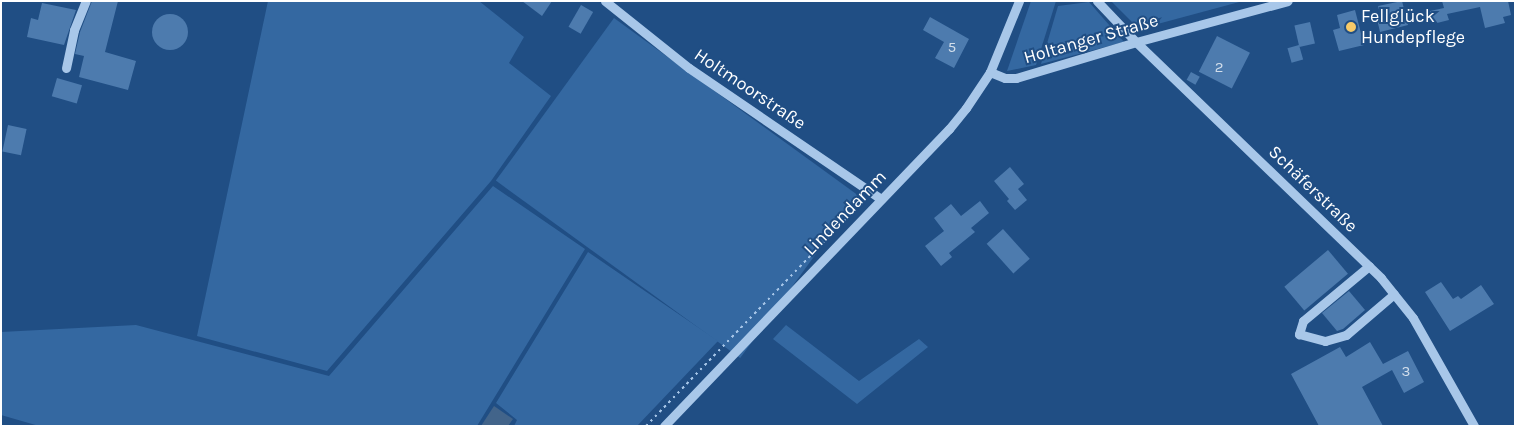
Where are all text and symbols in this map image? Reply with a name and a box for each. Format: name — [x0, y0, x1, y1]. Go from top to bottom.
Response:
place label: Fellglück Hundepflege — [1361, 6, 1465, 48]
street label: Holtanger Straße — [1021, 9, 1161, 69]
marker: Fellglück Hundepflege — [1345, 21, 1357, 33]
house number: 5 — [948, 39, 956, 57]
street label: Holtmoorstraße — [690, 44, 810, 134]
house number: 2 — [1215, 59, 1223, 77]
street label: Schäferstraße — [1264, 141, 1362, 237]
street label: Lindendamm — [799, 166, 891, 260]
house number: 3 — [1402, 363, 1410, 381]

